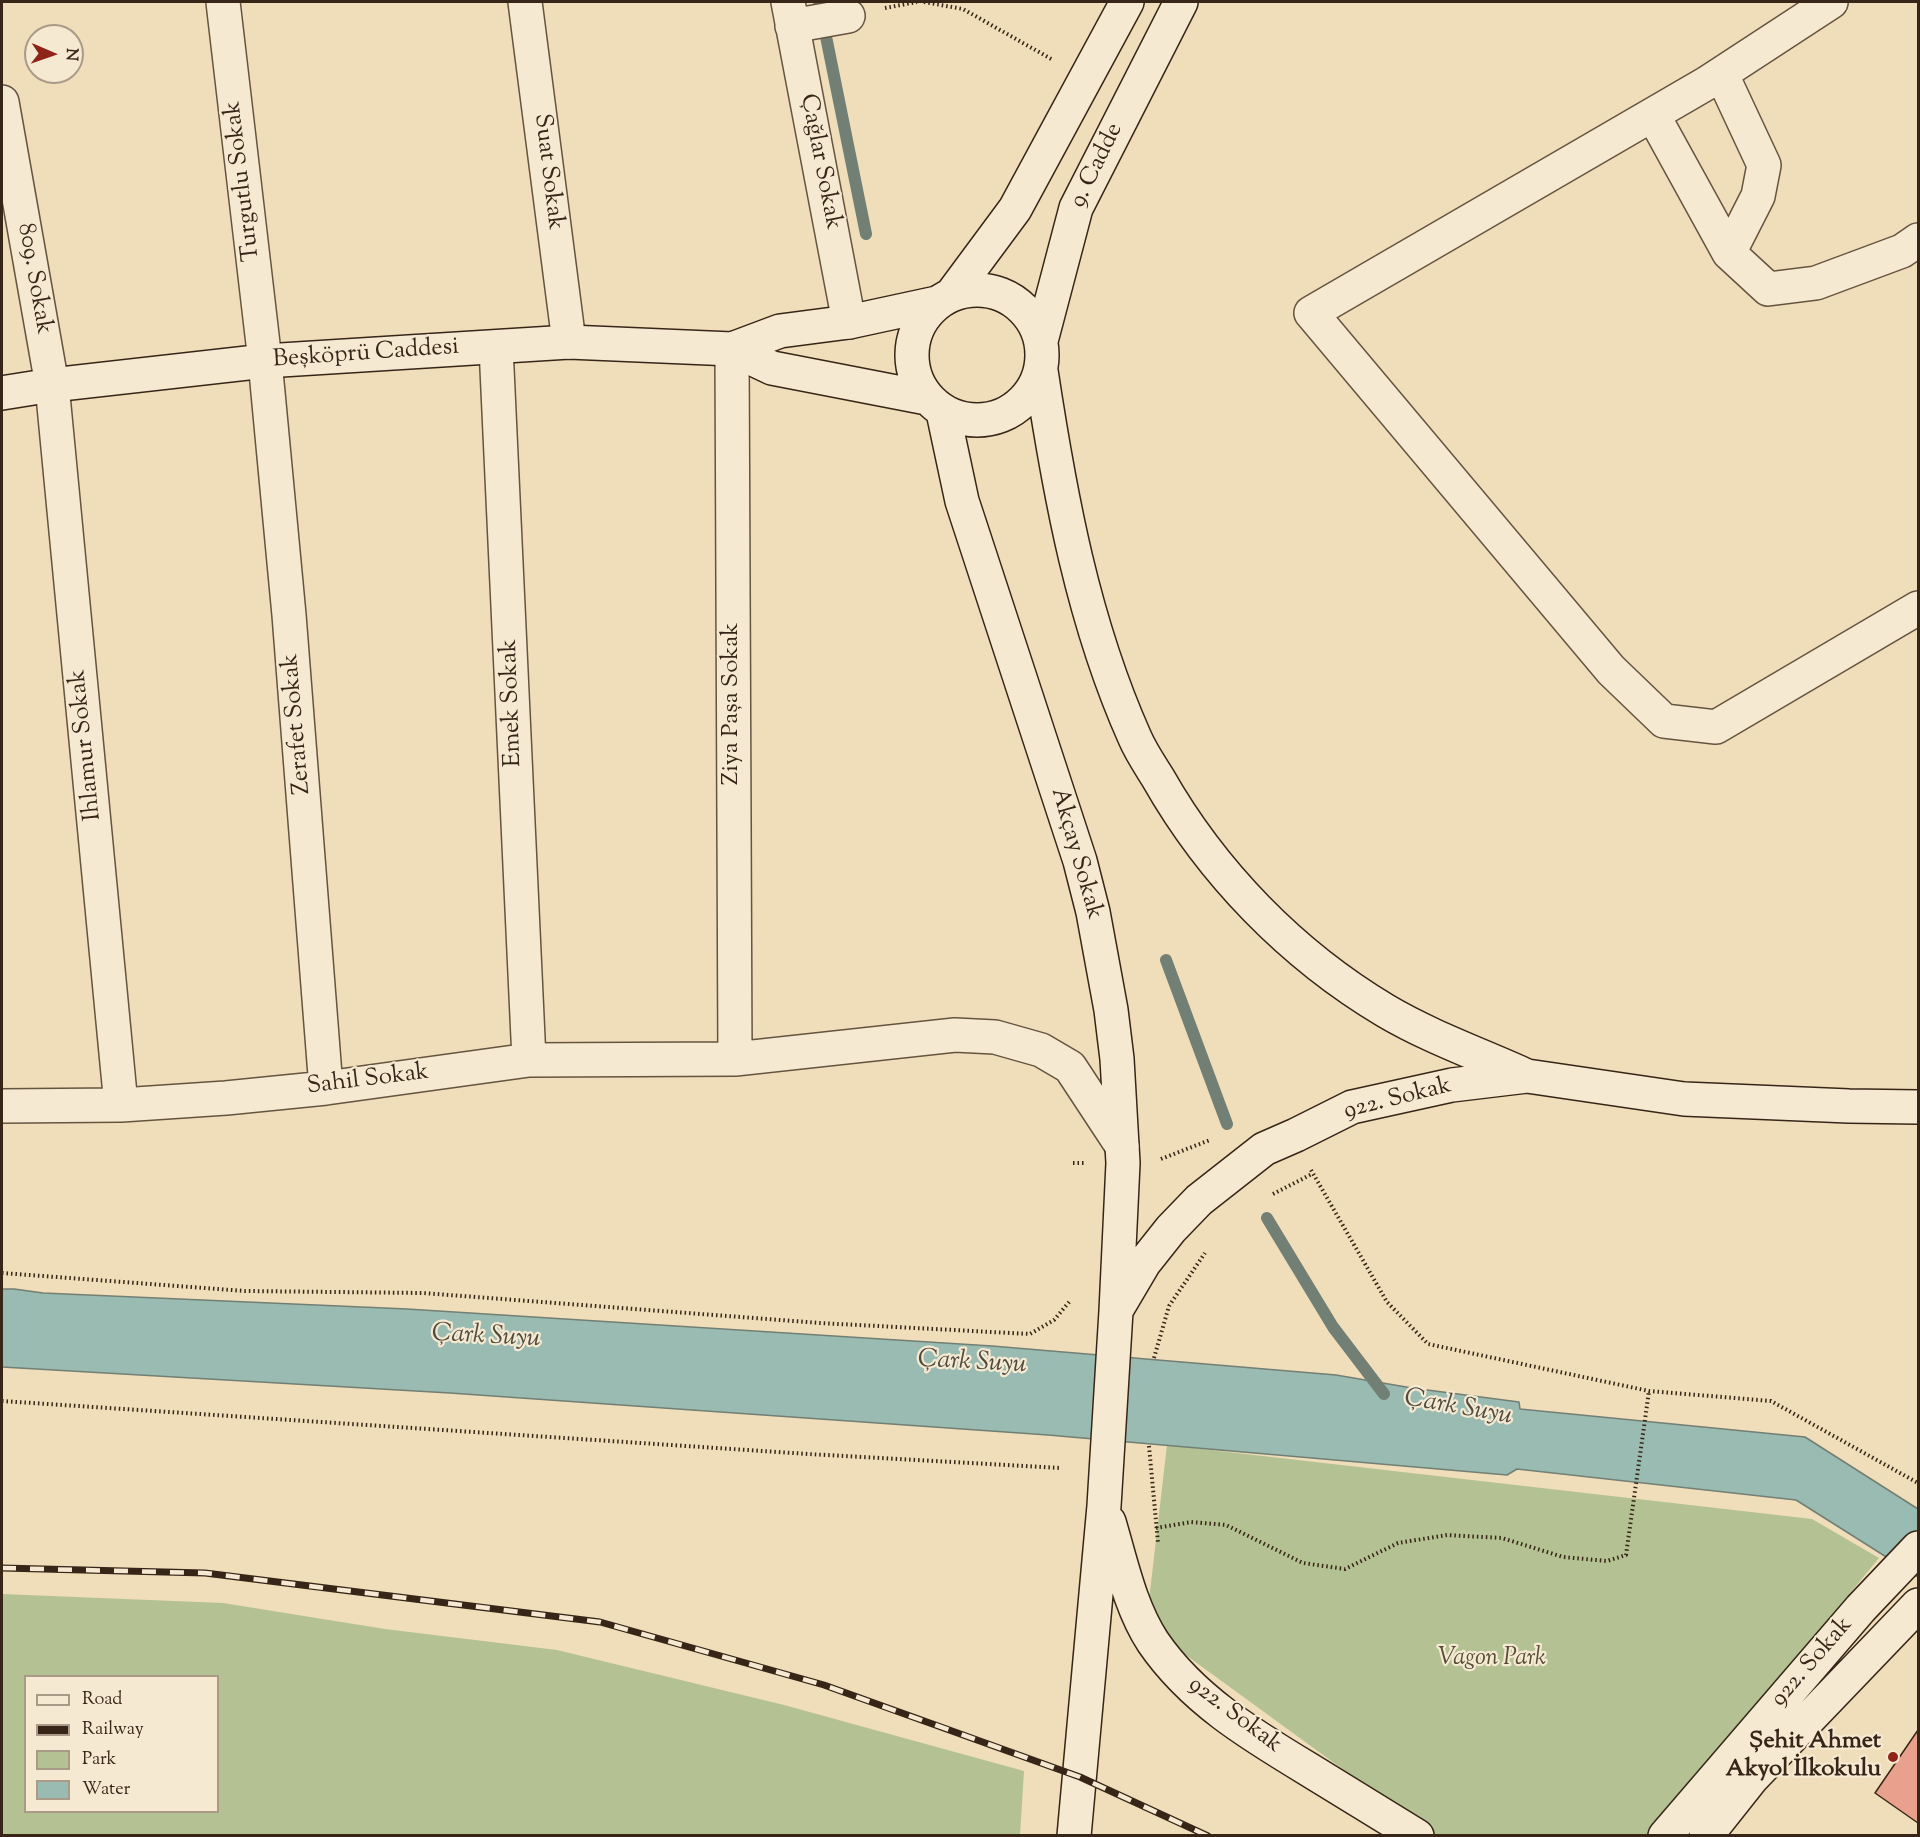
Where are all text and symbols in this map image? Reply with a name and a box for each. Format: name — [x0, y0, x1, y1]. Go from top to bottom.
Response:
north arrow — [24, 24, 84, 84]
text: N — [59, 48, 82, 61]
street label: Çağlar Sokak — [792, 92, 846, 232]
street label: Turgutlu Sokak — [220, 99, 268, 263]
street label: Suat Sokak — [526, 112, 568, 232]
street label: 9. Cadde — [1065, 119, 1131, 213]
street label: 809. Sokak — [9, 221, 57, 337]
street label: Beşköprü Caddesi — [272, 334, 460, 376]
street label: Ziya Paşa Sokak — [719, 623, 747, 785]
street label: Emek Sokak — [496, 639, 530, 767]
street label: Zerafet Sokak — [277, 652, 319, 796]
street label: Ihlamur Sokak — [65, 668, 109, 822]
street label: Akçay Sokak — [1043, 785, 1107, 923]
street label: Sahil Sokak — [305, 1059, 431, 1103]
street label: 922. Sokak — [1341, 1073, 1455, 1127]
water label: Çark Suyu — [431, 1320, 541, 1356]
water label: Çark Suyu — [917, 1346, 1027, 1382]
water label: Çark Suyu — [1402, 1384, 1514, 1434]
street label: 922. Sokak — [1766, 1612, 1860, 1714]
park label: Vagon Park — [1438, 1646, 1546, 1674]
street label: 922. Sokak — [1181, 1671, 1287, 1761]
legend — [24, 1675, 219, 1813]
text: Road — [82, 1687, 122, 1713]
text: Railway — [82, 1717, 144, 1743]
place label: Şehit Ahmet Akyol İlkokulu — [1725, 1729, 1881, 1785]
text: Park — [82, 1747, 116, 1773]
marker: Şehit Ahmet Akyol İlkokulu — [1886, 1750, 1900, 1764]
text: Water — [82, 1777, 130, 1803]

